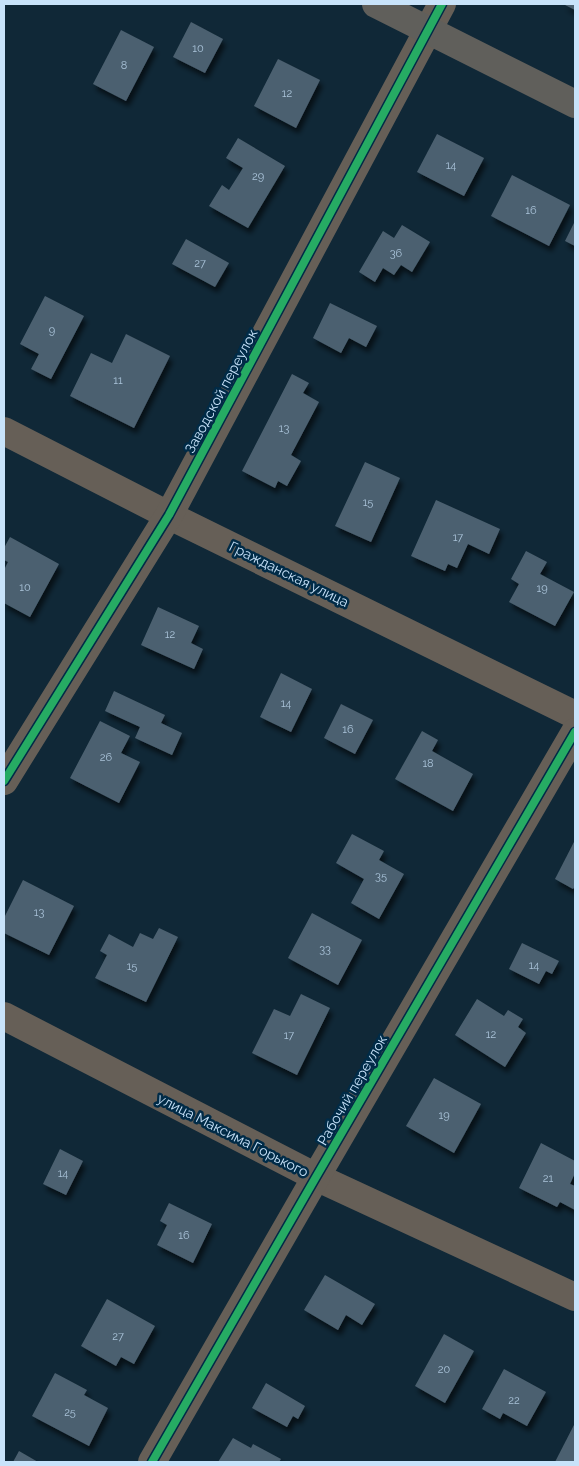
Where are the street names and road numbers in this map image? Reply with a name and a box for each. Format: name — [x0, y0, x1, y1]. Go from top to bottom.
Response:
street label: Заводской переулок — [182, 326, 260, 456]
street label: Гражданская улица — [227, 538, 351, 610]
street label: Рабочий переулок — [314, 1032, 390, 1148]
street label: улица Максима Горького — [155, 1090, 311, 1180]

